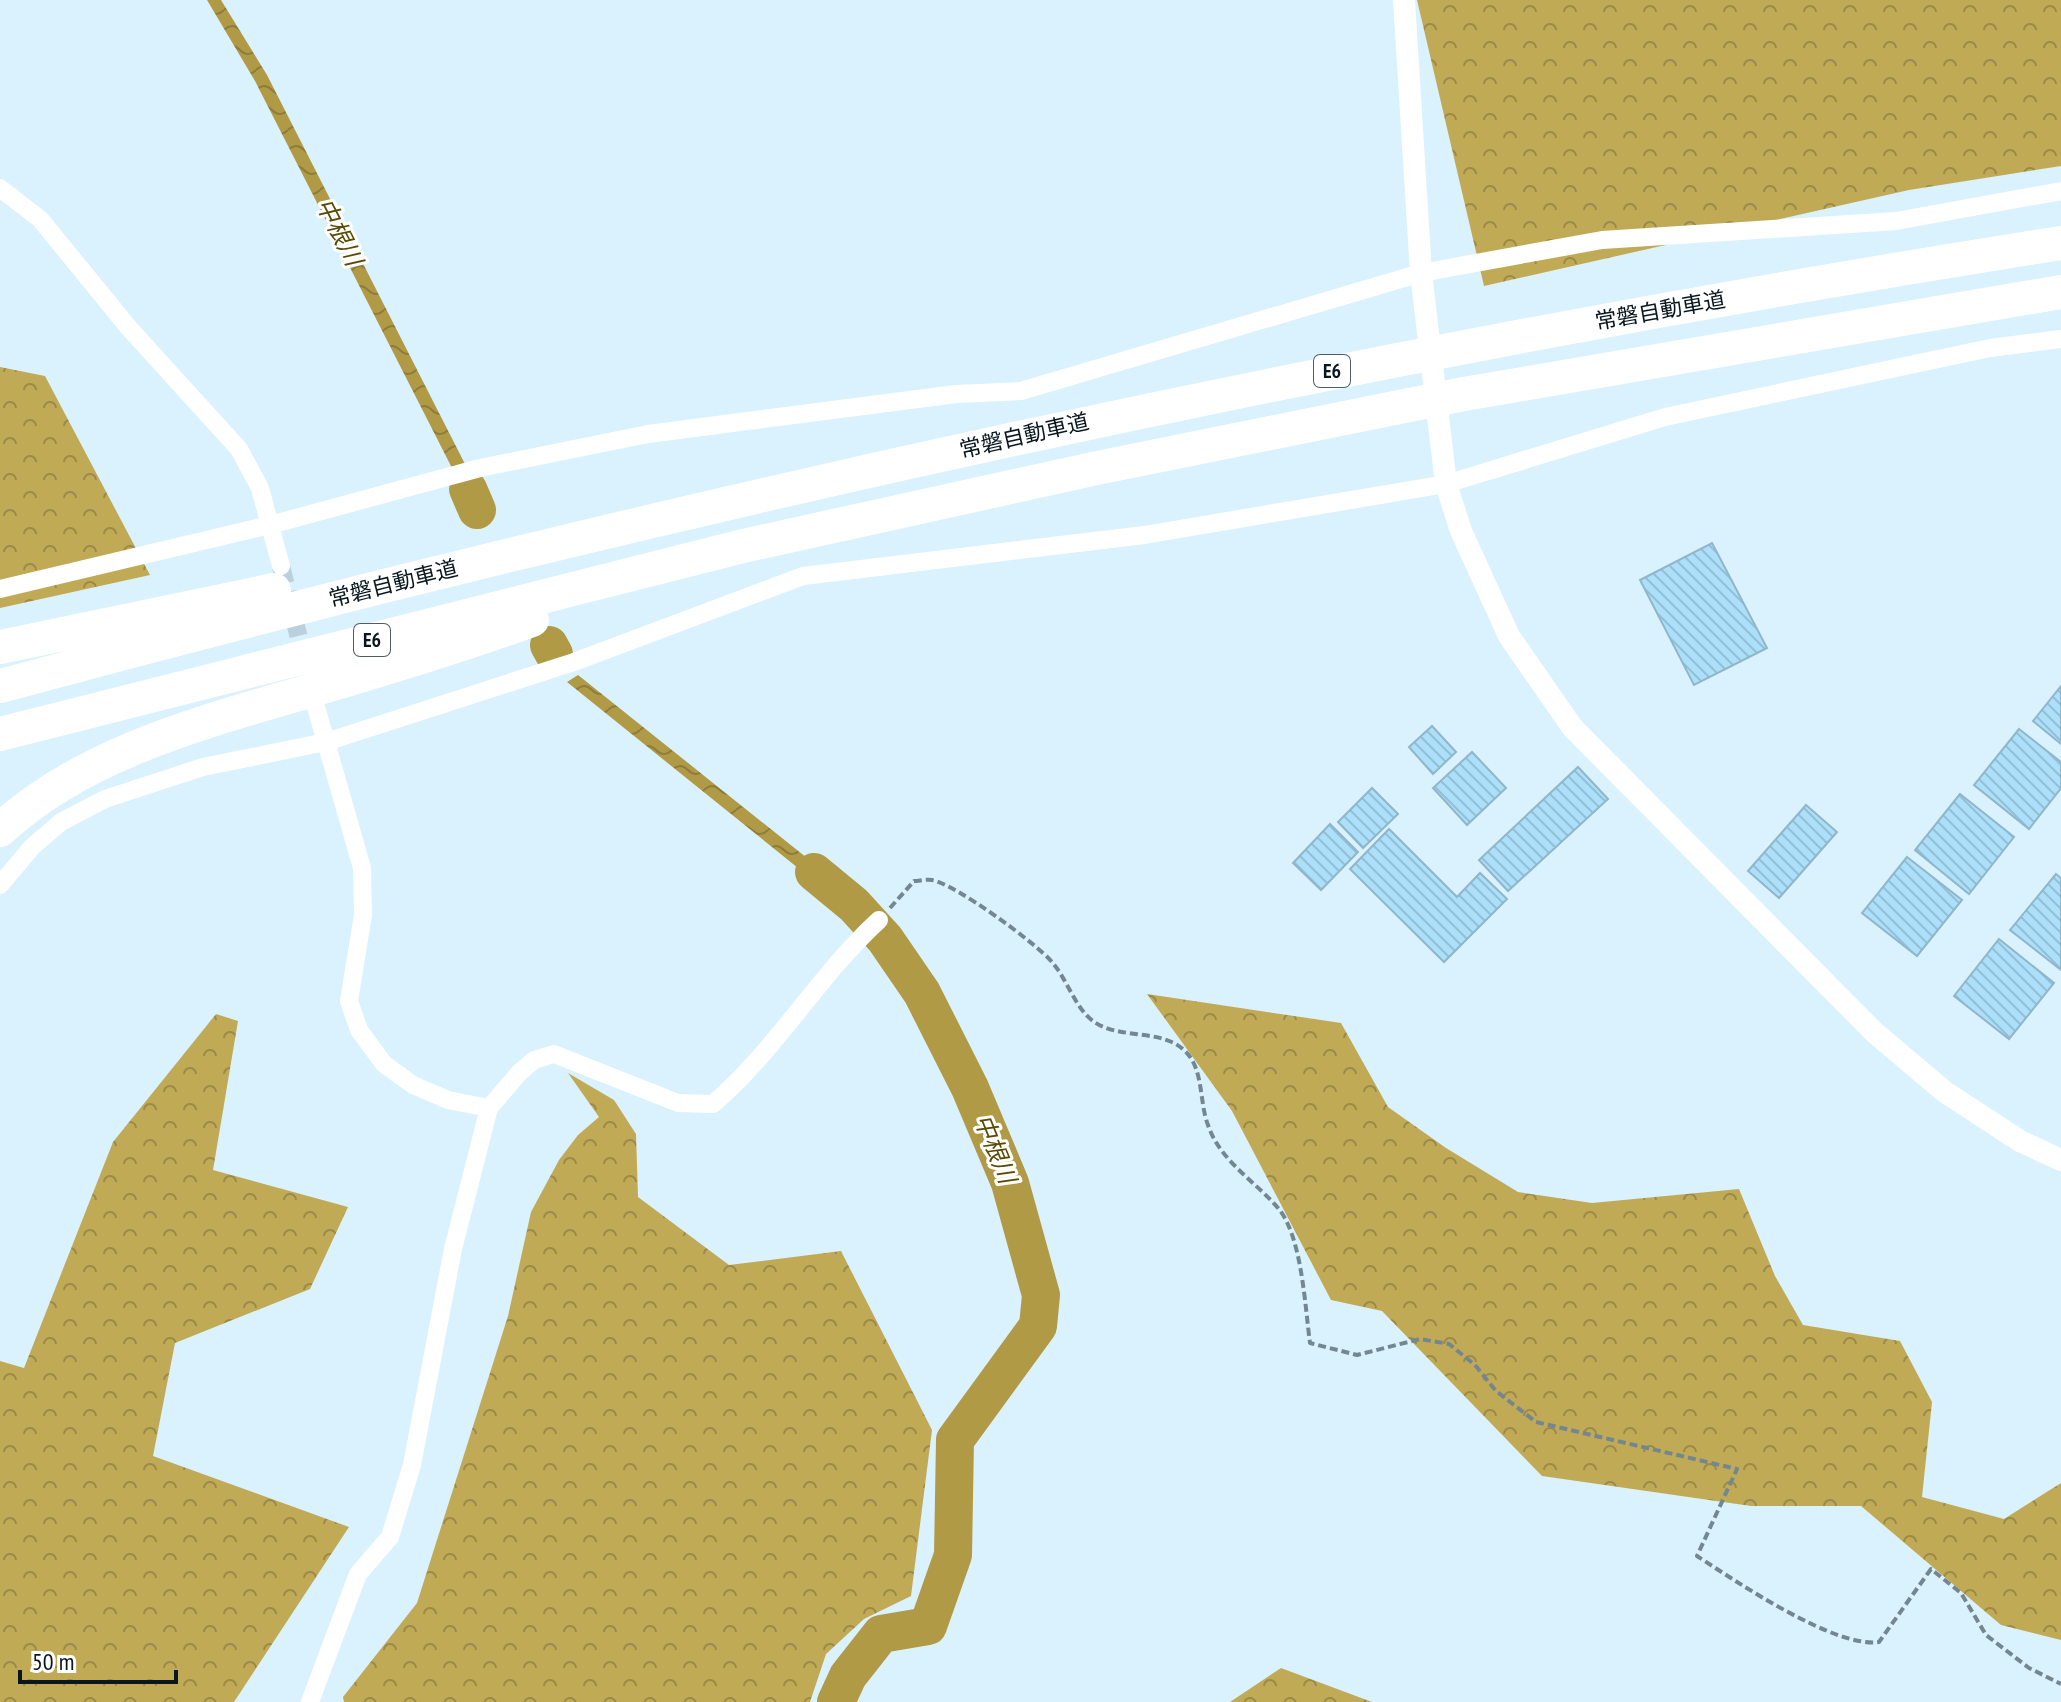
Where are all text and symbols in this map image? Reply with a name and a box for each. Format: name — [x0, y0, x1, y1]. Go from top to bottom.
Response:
water label: 中根川 — [309, 193, 371, 274]
street label: 常磐自動車道 — [1593, 285, 1727, 335]
road number: E6 — [1314, 355, 1350, 387]
street label: 常磐自動車道 — [957, 407, 1091, 463]
street label: 常磐自動車道 — [326, 553, 460, 613]
road number: E6 — [354, 624, 390, 656]
water label: 中根川 — [968, 1110, 1024, 1191]
scale bar — [20, 1634, 176, 1684]
text: 50 m — [32, 1646, 74, 1677]

